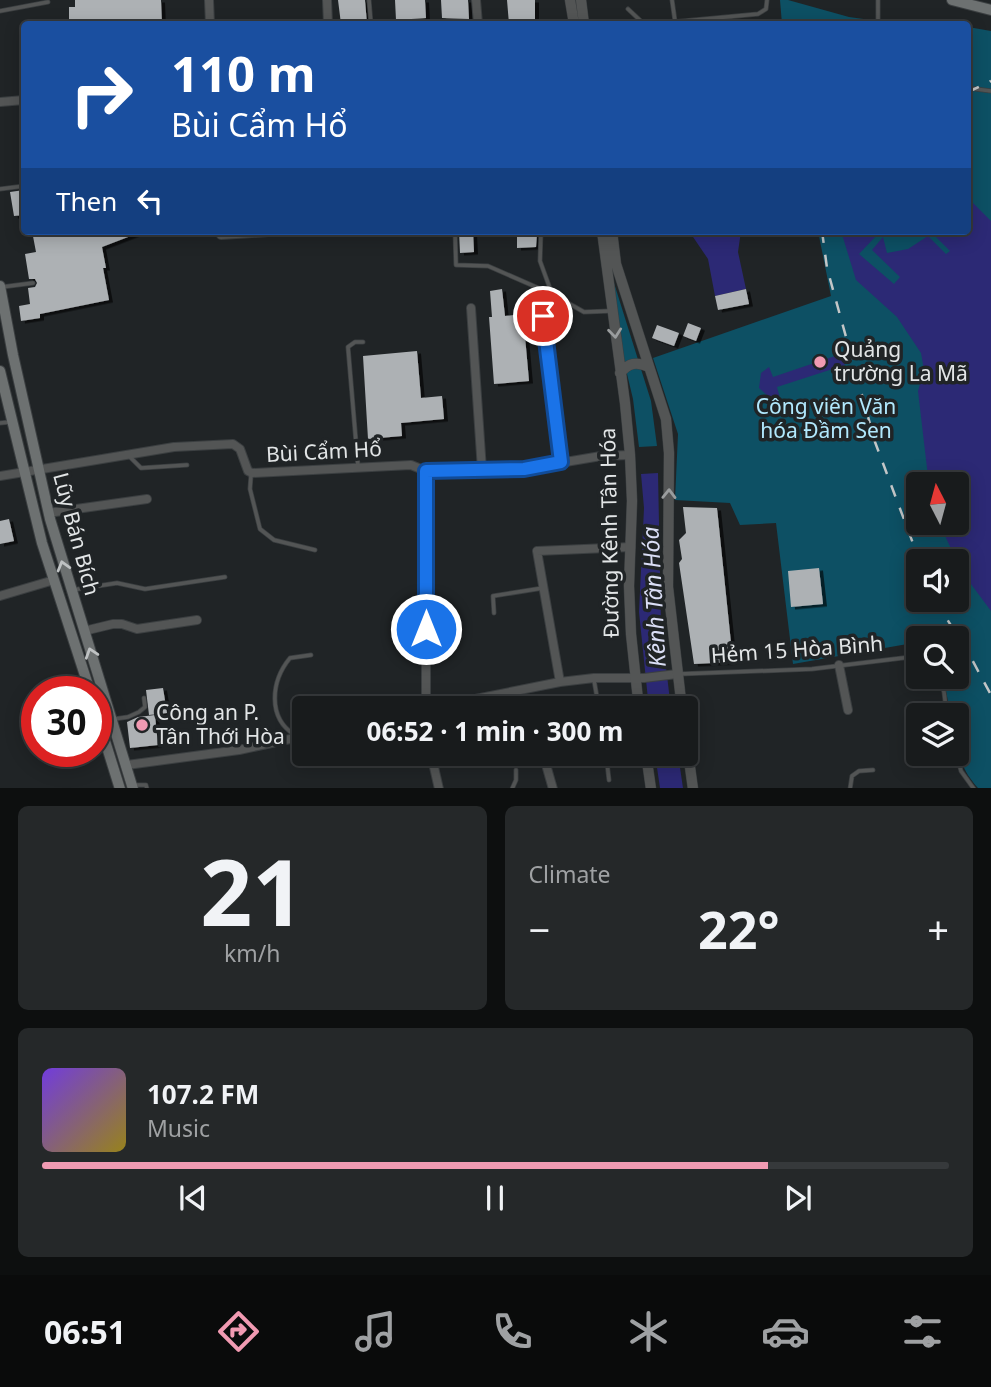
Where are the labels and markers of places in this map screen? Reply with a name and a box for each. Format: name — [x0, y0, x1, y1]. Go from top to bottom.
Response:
pin — [513, 286, 573, 346]
place label: Quảng trường La Mã — [834, 335, 968, 387]
marker: Quảng trường La Mã — [812, 354, 828, 370]
place label: Công an P. Tân Thới Hòa — [156, 698, 285, 750]
marker: Công an P. Tân Thới Hòa — [134, 717, 150, 733]

